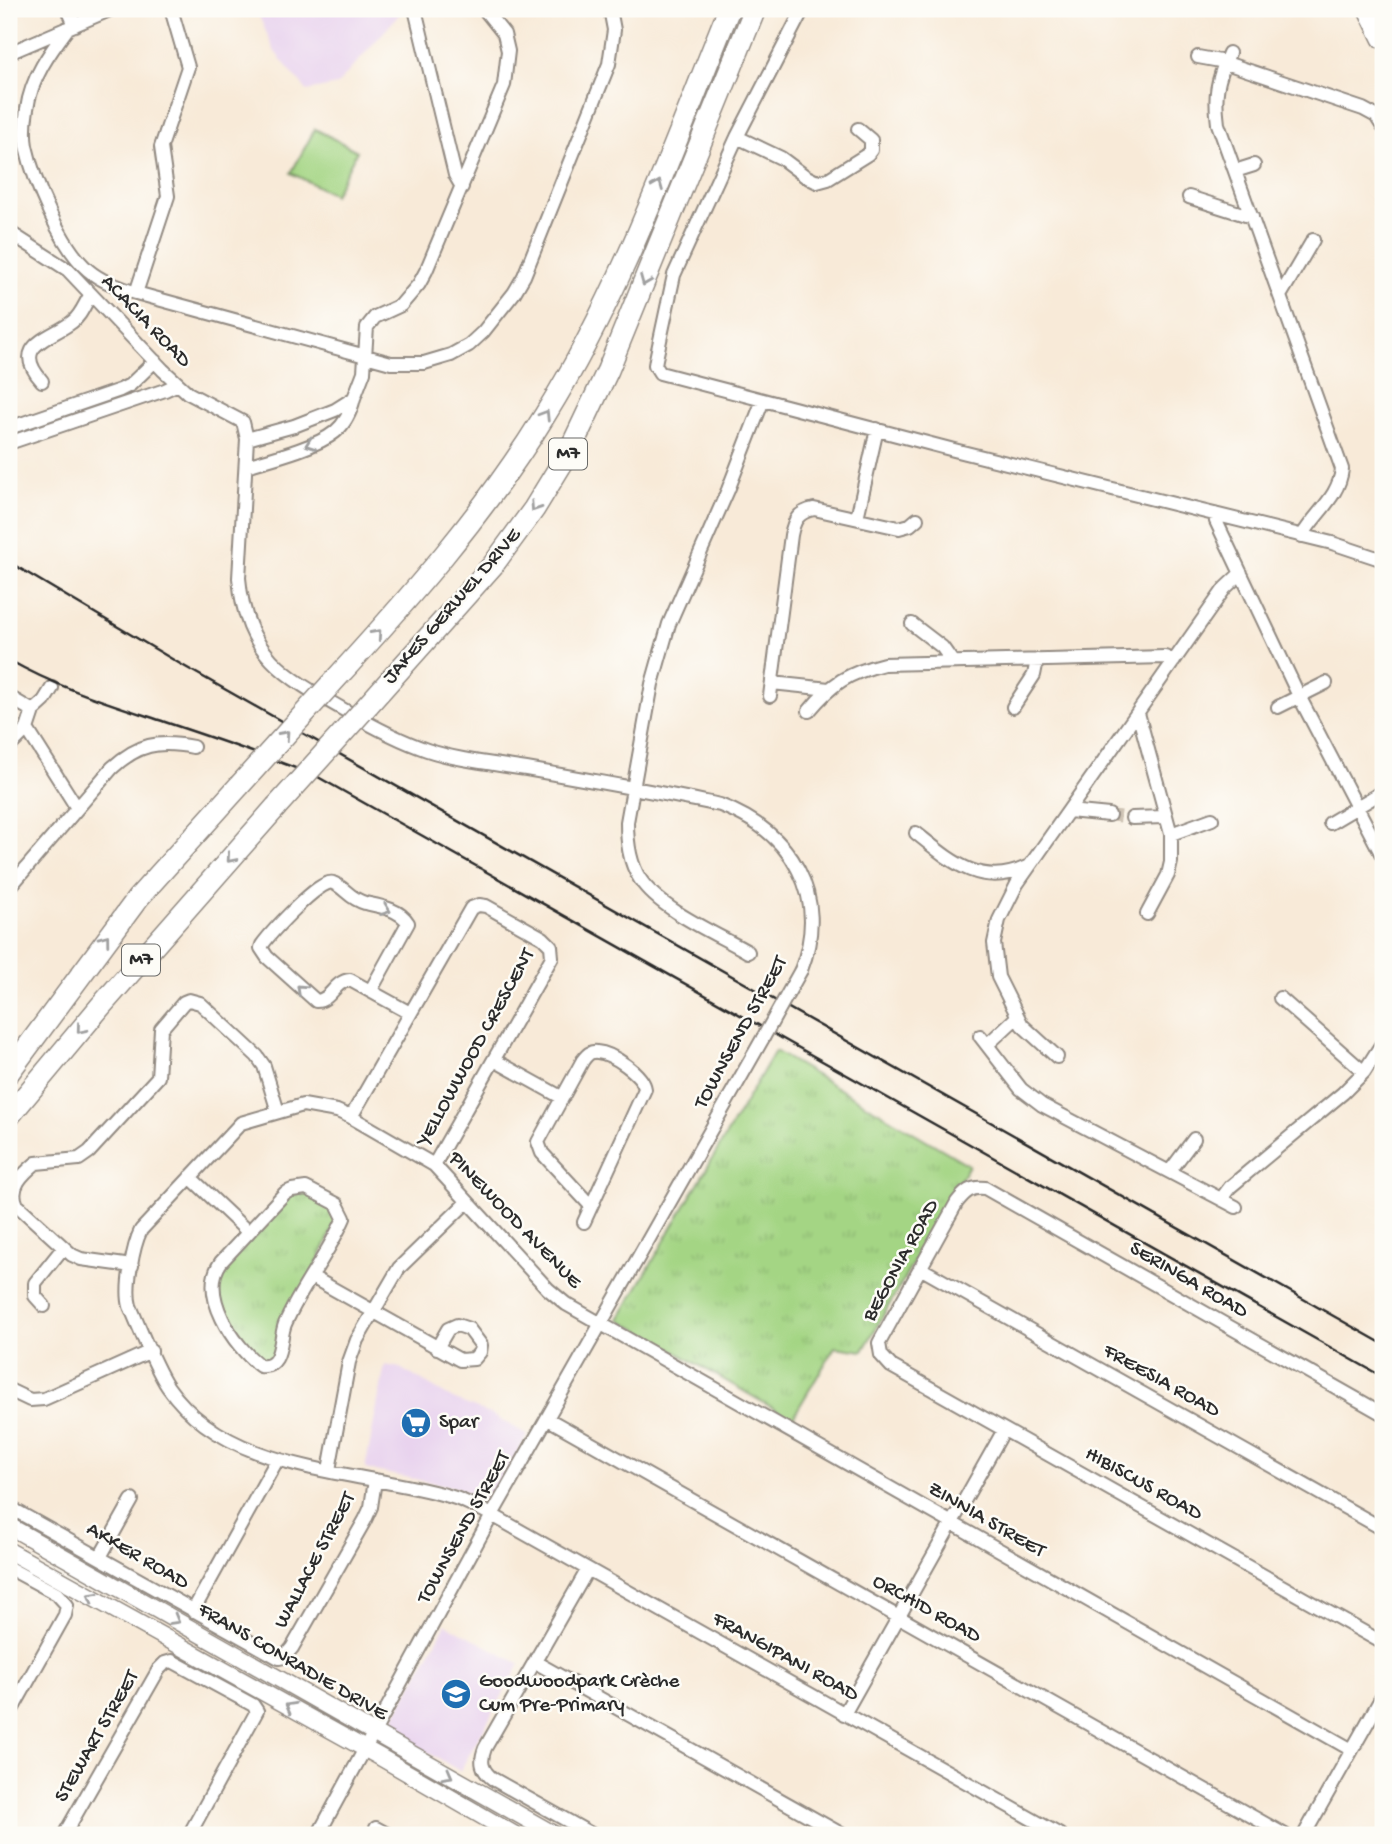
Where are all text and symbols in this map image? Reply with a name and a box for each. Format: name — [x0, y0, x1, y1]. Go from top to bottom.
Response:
one-way arrow — [649, 180, 663, 192]
street label: ACACIA ROAD — [94, 270, 196, 374]
one-way arrow — [639, 274, 653, 286]
one-way arrow — [537, 410, 550, 423]
one-way arrow — [305, 436, 317, 450]
road number: M7 — [549, 438, 587, 470]
one-way arrow — [531, 499, 543, 512]
street label: JAKES GERWEL DRIVE — [379, 523, 528, 690]
one-way arrow — [369, 629, 381, 642]
one-way arrow — [276, 730, 289, 743]
one-way arrow — [227, 849, 239, 862]
one-way arrow — [380, 901, 392, 915]
one-way arrow — [97, 934, 110, 947]
road number: M7 — [122, 944, 160, 976]
street label: YELLOWWOOD CRESCENT — [411, 944, 542, 1153]
street label: TOWNSEND STREET — [689, 952, 795, 1115]
one-way arrow — [296, 985, 309, 997]
one-way arrow — [77, 1021, 89, 1034]
street label: PINEWOOD AVENUE — [441, 1146, 587, 1296]
street label: BEGONIA ROAD — [858, 1195, 946, 1327]
street label: SERINGA ROAD — [1124, 1237, 1252, 1325]
street label: FREESIA ROAD — [1097, 1339, 1224, 1425]
supermarket icon: Spar — [399, 1406, 433, 1440]
place label: Spar — [439, 1411, 480, 1436]
street label: HIBISCUS ROAD — [1080, 1442, 1206, 1528]
street label: TOWNSEND STREET — [412, 1447, 518, 1610]
street label: ZINNIA STREET — [923, 1477, 1050, 1565]
street label: WALLACE STREET — [270, 1488, 363, 1633]
street label: AKKER ROAD — [81, 1518, 193, 1597]
street label: ORCHID ROAD — [867, 1570, 985, 1650]
one-way arrow — [86, 1592, 99, 1605]
street label: FRANS CONRADIE DRIVE — [192, 1598, 392, 1728]
street label: FRANGIPANI ROAD — [707, 1607, 863, 1709]
one-way arrow — [167, 1612, 180, 1625]
street label: STEWART STREET — [50, 1666, 146, 1807]
place label: Goodwoodpark Crèche Cum Pre-Primary — [479, 1670, 681, 1719]
school or university icon: Goodwoodpark Crèche Cum Pre-Primary — [439, 1677, 473, 1711]
one-way arrow — [285, 1702, 298, 1715]
one-way arrow — [440, 1767, 453, 1780]

